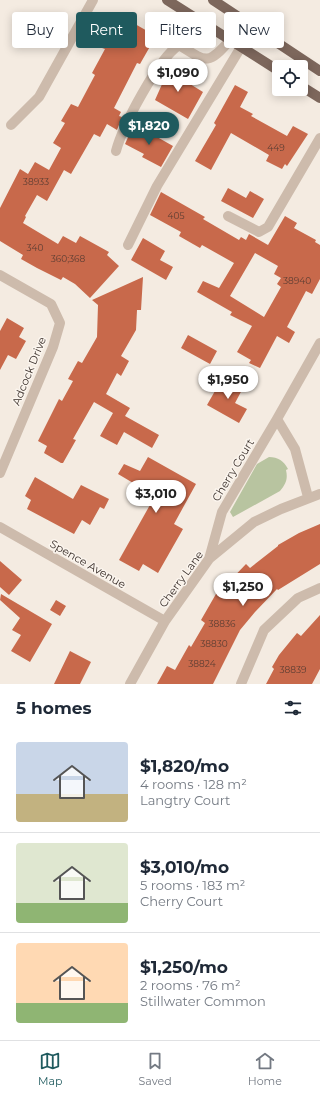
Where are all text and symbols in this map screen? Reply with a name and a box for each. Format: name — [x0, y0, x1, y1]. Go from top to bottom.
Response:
chip: Buy — [12, 12, 68, 48]
chip: Rent — [76, 12, 137, 48]
chip: Filters — [145, 12, 216, 48]
chip: New — [224, 12, 284, 48]
pin: $1,090 — [145, 59, 211, 93]
map controls — [272, 60, 308, 96]
button: locate — [272, 60, 308, 96]
text: $1,090 — [157, 64, 199, 80]
pin: $1,820 — [116, 112, 182, 146]
text: $1,820 — [128, 117, 170, 133]
house number: 449 — [267, 142, 285, 153]
house number: 38933 — [23, 176, 49, 187]
house number: 405 — [167, 210, 185, 221]
house number: 340 — [27, 242, 44, 253]
house number: 360;368 — [51, 253, 86, 264]
house number: 38940 — [283, 275, 311, 286]
street label: Adcock Drive — [9, 334, 49, 407]
pin: $1,950 — [195, 366, 261, 400]
text: $1,950 — [207, 371, 249, 387]
street label: Cherry Court — [209, 436, 257, 504]
pin: $3,010 — [123, 480, 189, 514]
text: $3,010 — [135, 485, 177, 501]
street label: Spence Avenue — [48, 537, 129, 592]
street label: Cherry Lane — [156, 548, 206, 610]
pin: $1,250 — [210, 573, 276, 607]
text: $1,250 — [222, 578, 264, 594]
house number: 38836 — [208, 618, 236, 629]
house number: 38830 — [200, 638, 228, 649]
house number: 38824 — [188, 658, 216, 669]
house number: 38839 — [279, 664, 307, 675]
icon: filters — [282, 697, 304, 719]
text: 5 homes — [16, 698, 92, 718]
text: $1,820/mo — [140, 756, 229, 776]
icon: home — [48, 758, 96, 806]
text: 4 rooms · 128 m² — [140, 776, 247, 792]
text: Langtry Court — [140, 792, 230, 808]
text: $3,010/mo — [140, 857, 229, 877]
icon: home — [48, 859, 96, 907]
text: 5 rooms · 183 m² — [140, 877, 245, 893]
text: Cherry Court — [140, 893, 223, 909]
text: $1,250/mo — [140, 957, 228, 977]
icon: home — [48, 959, 96, 1007]
text: 2 rooms · 76 m² — [140, 977, 240, 993]
text: Stillwater Common — [140, 993, 266, 1009]
tab: Map — [38, 1050, 63, 1088]
tab: Saved — [139, 1050, 172, 1088]
tab: Home — [248, 1050, 282, 1088]

